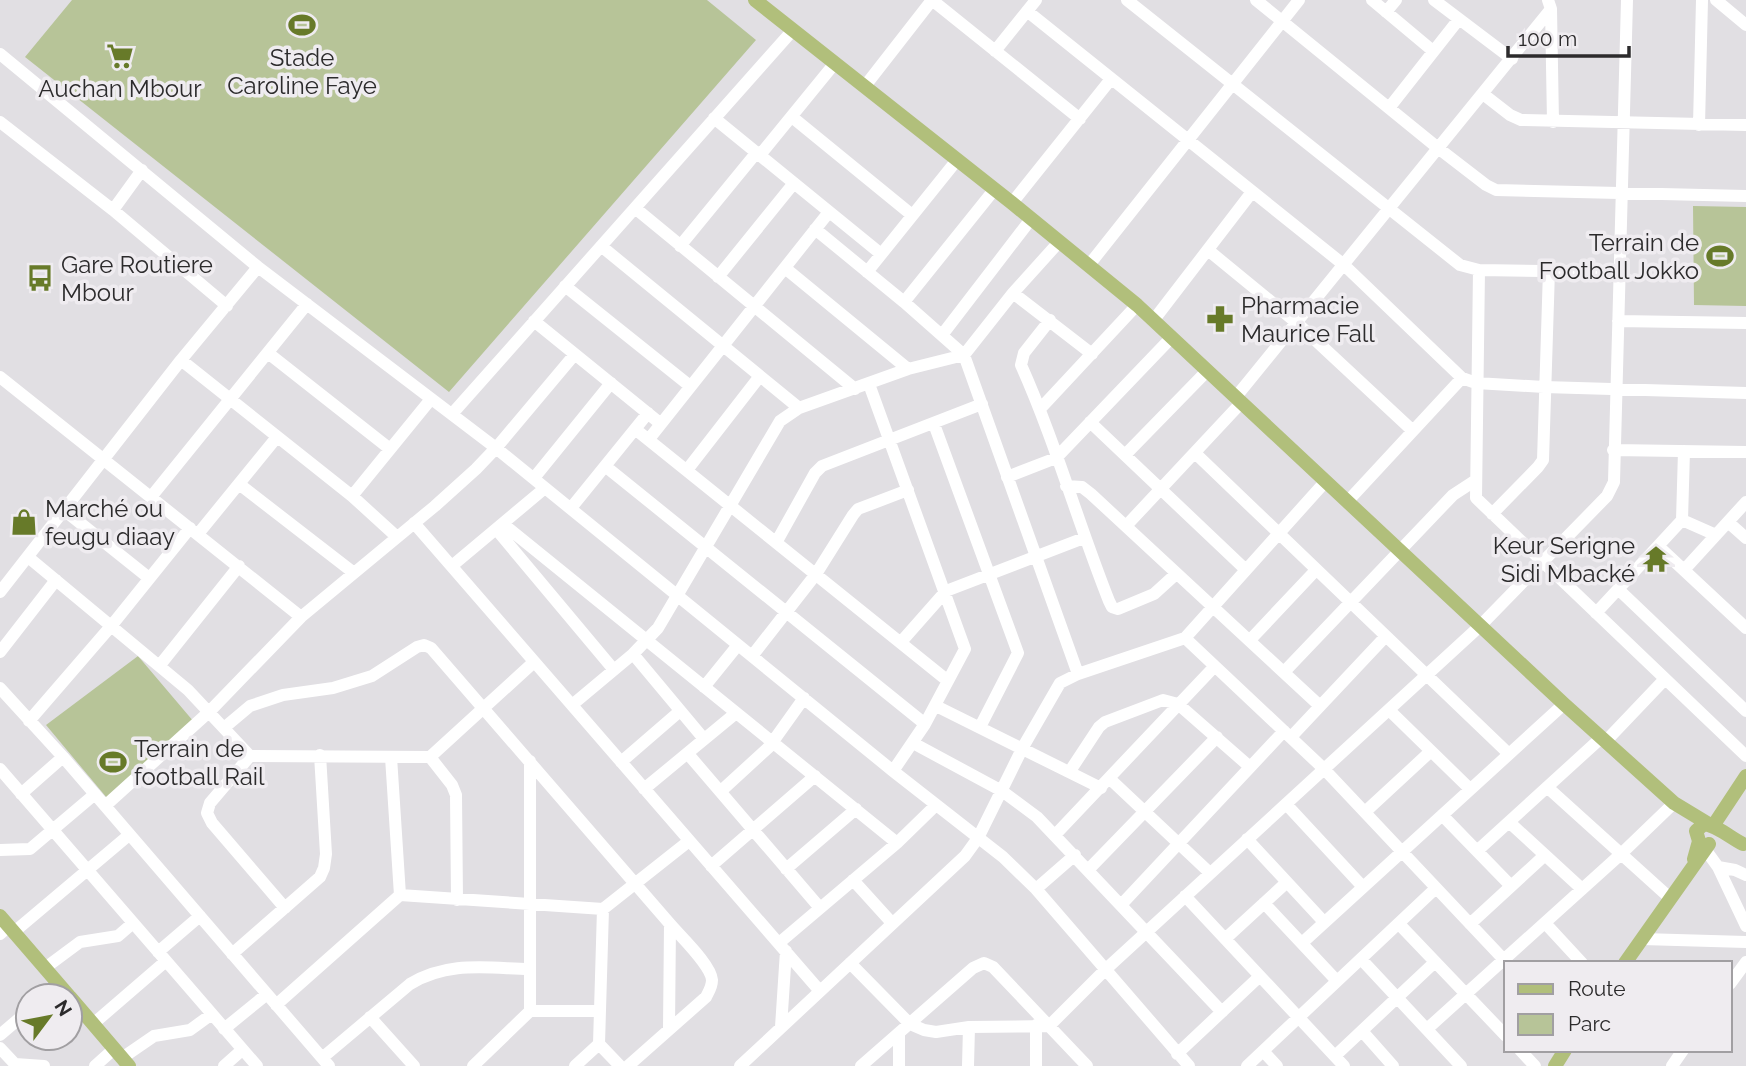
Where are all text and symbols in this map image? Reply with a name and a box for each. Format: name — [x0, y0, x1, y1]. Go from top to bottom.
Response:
sports icon: Stade Caroline Faye — [287, 10, 317, 40]
scale bar — [1508, 14, 1629, 58]
text: 100 m — [1518, 26, 1577, 51]
supermarket icon: Auchan Mbour — [105, 41, 135, 71]
place label: Stade Caroline Faye — [227, 43, 377, 100]
place label: Auchan Mbour — [38, 74, 202, 103]
place label: Terrain de Football Jokko — [1539, 228, 1699, 285]
sports icon: Terrain de Football Jokko — [1705, 241, 1735, 271]
place label: Gare Routiere Mbour — [61, 250, 213, 307]
bus stop icon: Gare Routiere Mbour — [25, 263, 55, 293]
place label: Pharmacie Maurice Fall — [1241, 291, 1375, 348]
pharmacy icon: Pharmacie Maurice Fall — [1205, 304, 1235, 334]
place label: Marché ou feugu diaay — [45, 494, 175, 551]
shop icon: Marché ou feugu diaay — [9, 507, 39, 537]
place label: Keur Serigne Sidi Mbacké — [1493, 531, 1635, 588]
temple icon: Keur Serigne Sidi Mbacké — [1641, 544, 1671, 574]
place label: Terrain de football Rail — [134, 734, 265, 791]
sports icon: Terrain de football Rail — [98, 747, 128, 777]
legend — [1504, 961, 1732, 1052]
text: Route — [1568, 976, 1626, 1001]
north arrow — [14, 982, 84, 1052]
text: N — [50, 996, 77, 1020]
text: Parc — [1568, 1011, 1611, 1036]

